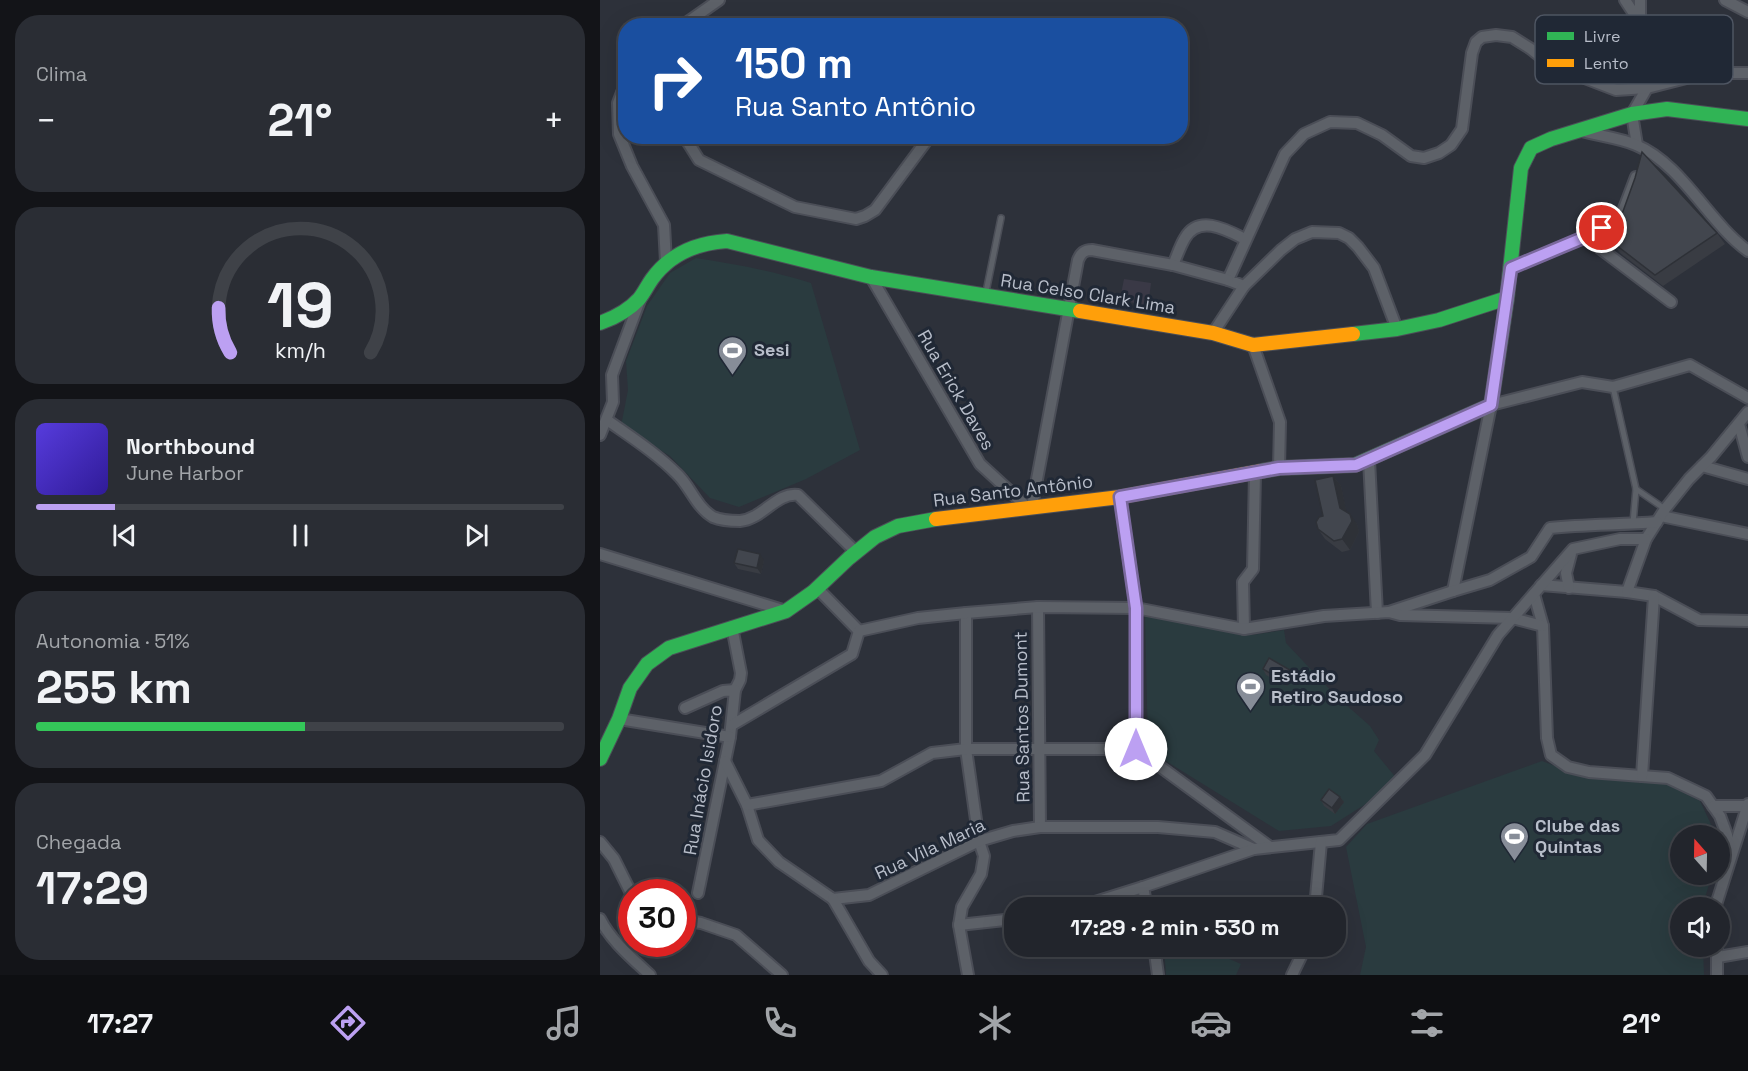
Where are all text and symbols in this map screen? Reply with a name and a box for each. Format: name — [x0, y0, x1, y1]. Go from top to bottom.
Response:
legend — [1535, 15, 1733, 84]
text: Livre — [1584, 26, 1621, 47]
text: 150 m — [735, 37, 853, 90]
icon: right — [636, 42, 714, 120]
text: Lento — [1584, 53, 1629, 74]
text: Clima — [36, 61, 87, 87]
text: Rua Santo Antônio — [735, 89, 976, 124]
text: 21° — [268, 92, 332, 149]
text: − — [36, 100, 56, 142]
text: + — [544, 100, 564, 142]
pin — [1576, 202, 1627, 253]
icon: arrive — [1585, 211, 1618, 244]
text: 19 — [267, 266, 333, 345]
street label: Rua Celso Clark Lima — [999, 268, 1177, 319]
street label: Rua Erick Daves — [913, 326, 1000, 454]
sports icon: Sesi — [717, 334, 749, 376]
text: km/h — [274, 337, 326, 364]
place label: Sesi — [754, 338, 790, 361]
text: Northbound — [126, 432, 255, 460]
text: June Harbor — [126, 460, 244, 486]
street label: Rua Santo Antônio — [932, 469, 1094, 512]
icon: previous — [108, 519, 141, 552]
icon: pause — [284, 519, 317, 552]
icon: next — [460, 519, 493, 552]
text: Autonomia · 51% — [36, 628, 190, 654]
street label: Rua Santos Dumont — [1009, 631, 1034, 803]
text: 255 km — [36, 659, 192, 716]
place label: Estádio Retiro Saudoso — [1271, 664, 1403, 708]
sports icon: Estádio Retiro Saudoso — [1234, 670, 1266, 712]
street label: Rua Inácio Isidoro — [678, 703, 727, 857]
position arrow — [1104, 717, 1168, 781]
street label: Rua Vila Maria — [871, 813, 989, 884]
place label: Clube das Quintas — [1535, 814, 1620, 858]
sports icon: Clube das Quintas — [1498, 820, 1530, 862]
north arrow — [1670, 825, 1730, 885]
map controls — [1670, 825, 1730, 957]
text: Chegada — [36, 829, 121, 855]
text: 17:29 — [36, 860, 149, 917]
speed limit sign: 30 — [618, 879, 696, 957]
button: sound — [1670, 897, 1730, 957]
text: 17:29 · 2 min · 530 m — [1070, 913, 1280, 941]
icon: directions — [327, 1002, 369, 1044]
icon: music — [543, 1002, 585, 1044]
icon: phone — [759, 1002, 801, 1044]
icon: climate — [974, 1002, 1016, 1044]
icon: car — [1190, 1002, 1232, 1044]
icon: filters — [1406, 1002, 1448, 1044]
text: 17:27 — [87, 1006, 153, 1041]
text: 21° — [1622, 1006, 1661, 1041]

